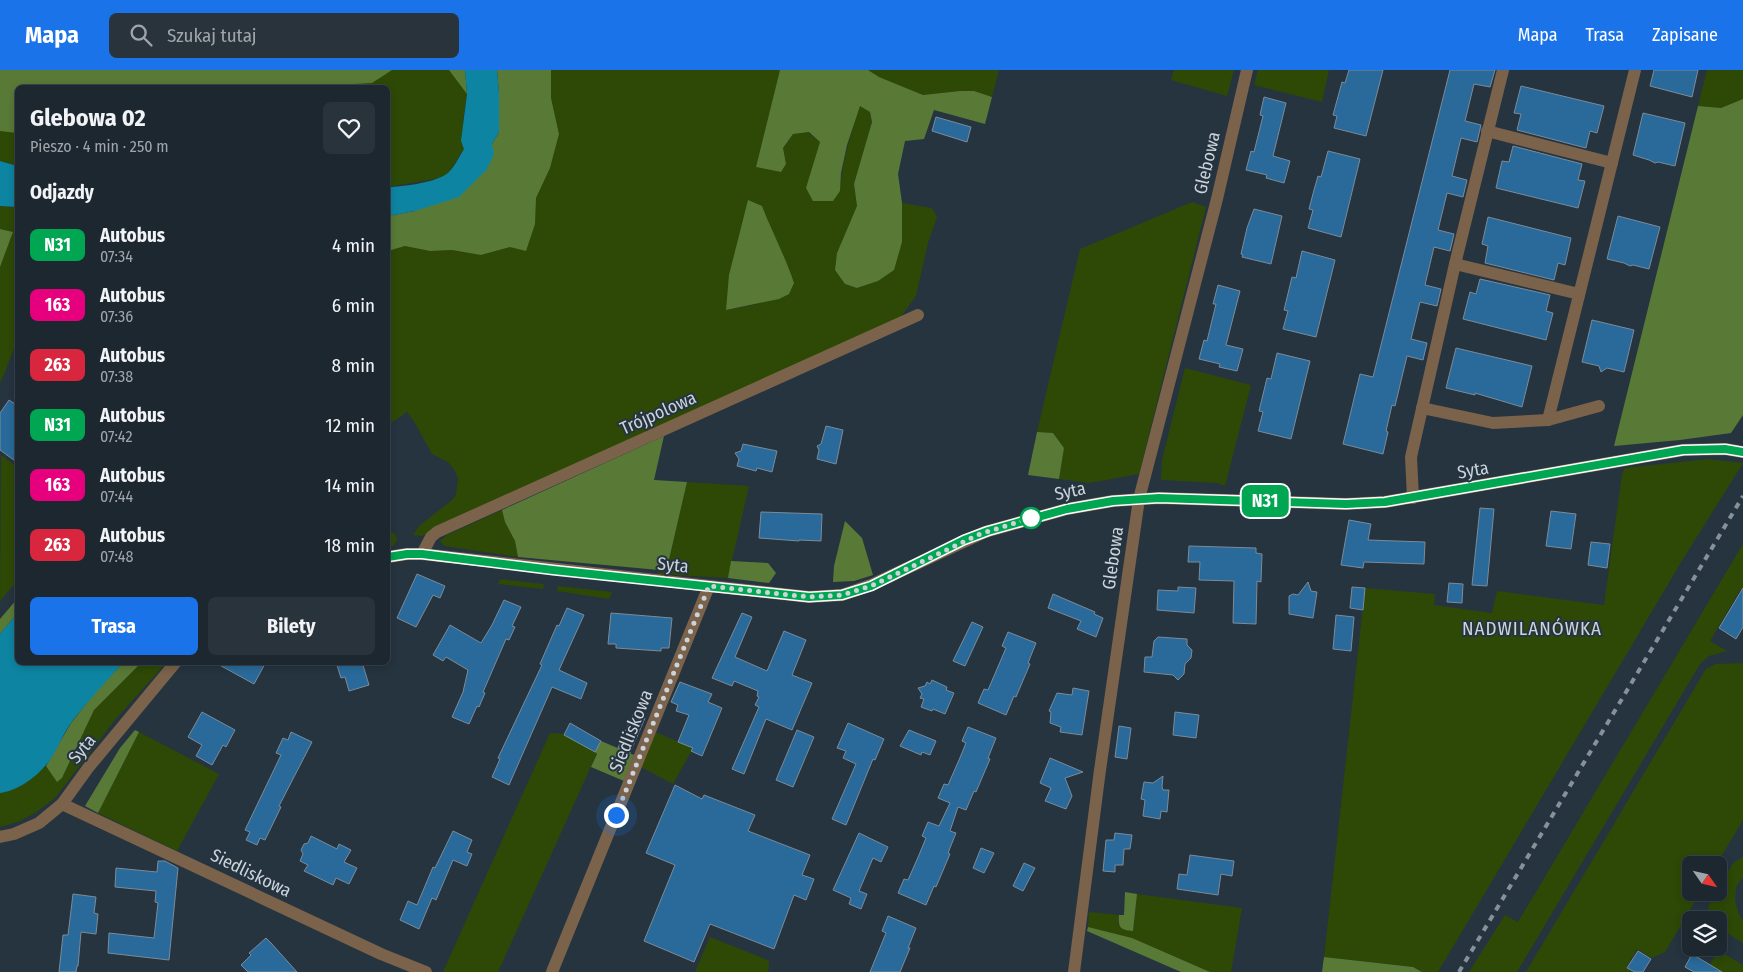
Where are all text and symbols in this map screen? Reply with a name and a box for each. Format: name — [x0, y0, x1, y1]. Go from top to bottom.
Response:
search box — [109, 13, 459, 58]
text: Mapa — [25, 21, 79, 49]
icon: search — [127, 21, 155, 49]
text: Szukaj tutaj — [167, 24, 257, 47]
text: Mapa — [1518, 24, 1557, 46]
text: Trasa — [1585, 24, 1624, 46]
text: Zapisane — [1652, 24, 1718, 46]
button: heart — [323, 102, 375, 154]
text: Glebowa 02 — [30, 104, 146, 132]
street label: Glebowa — [1189, 130, 1225, 196]
text: Pieszo · 4 min · 250 m — [30, 137, 169, 156]
text: Odjazdy — [30, 181, 94, 204]
text: Autobus — [100, 224, 165, 247]
text: N31 — [44, 234, 71, 256]
text: 4 min — [332, 234, 375, 257]
text: 07:34 — [100, 247, 133, 266]
text: Autobus — [100, 284, 165, 307]
text: 163 — [45, 294, 70, 316]
text: 6 min — [332, 294, 375, 317]
text: 07:36 — [100, 307, 133, 326]
text: Autobus — [100, 344, 165, 367]
text: 263 — [44, 354, 71, 376]
text: 8 min — [332, 354, 375, 377]
text: 07:38 — [100, 367, 133, 386]
street label: Trójpolowa — [616, 386, 700, 440]
text: Autobus — [100, 404, 165, 427]
text: N31 — [44, 414, 71, 436]
text: 12 min — [325, 414, 375, 437]
text: 07:42 — [100, 427, 132, 446]
street label: Syta — [1456, 456, 1491, 484]
text: Autobus — [100, 464, 165, 487]
text: 163 — [45, 474, 70, 496]
text: 14 min — [325, 474, 375, 497]
street label: Syta — [1052, 477, 1088, 505]
line badge: N31 — [1236, 485, 1294, 517]
text: 07:44 — [100, 487, 133, 506]
text: N31 — [1252, 490, 1278, 512]
unlabelled marker — [1020, 507, 1042, 529]
text: Autobus — [100, 524, 165, 547]
street label: Glebowa — [1098, 525, 1128, 591]
text: 263 — [44, 534, 71, 556]
text: 18 min — [324, 534, 375, 557]
text: 07:48 — [100, 547, 134, 566]
street label: Syta — [656, 552, 690, 578]
button: Trasa — [30, 597, 198, 655]
button: Bilety — [208, 597, 375, 655]
district label: NADWILANÓWKA — [1462, 617, 1602, 640]
street label: Siedliskowa — [604, 686, 658, 775]
street label: Syta — [64, 730, 101, 768]
your location — [604, 803, 629, 828]
street label: Siedliskowa — [207, 844, 295, 902]
north arrow — [1682, 856, 1728, 901]
map controls — [1682, 856, 1727, 956]
button: layers — [1682, 911, 1727, 956]

